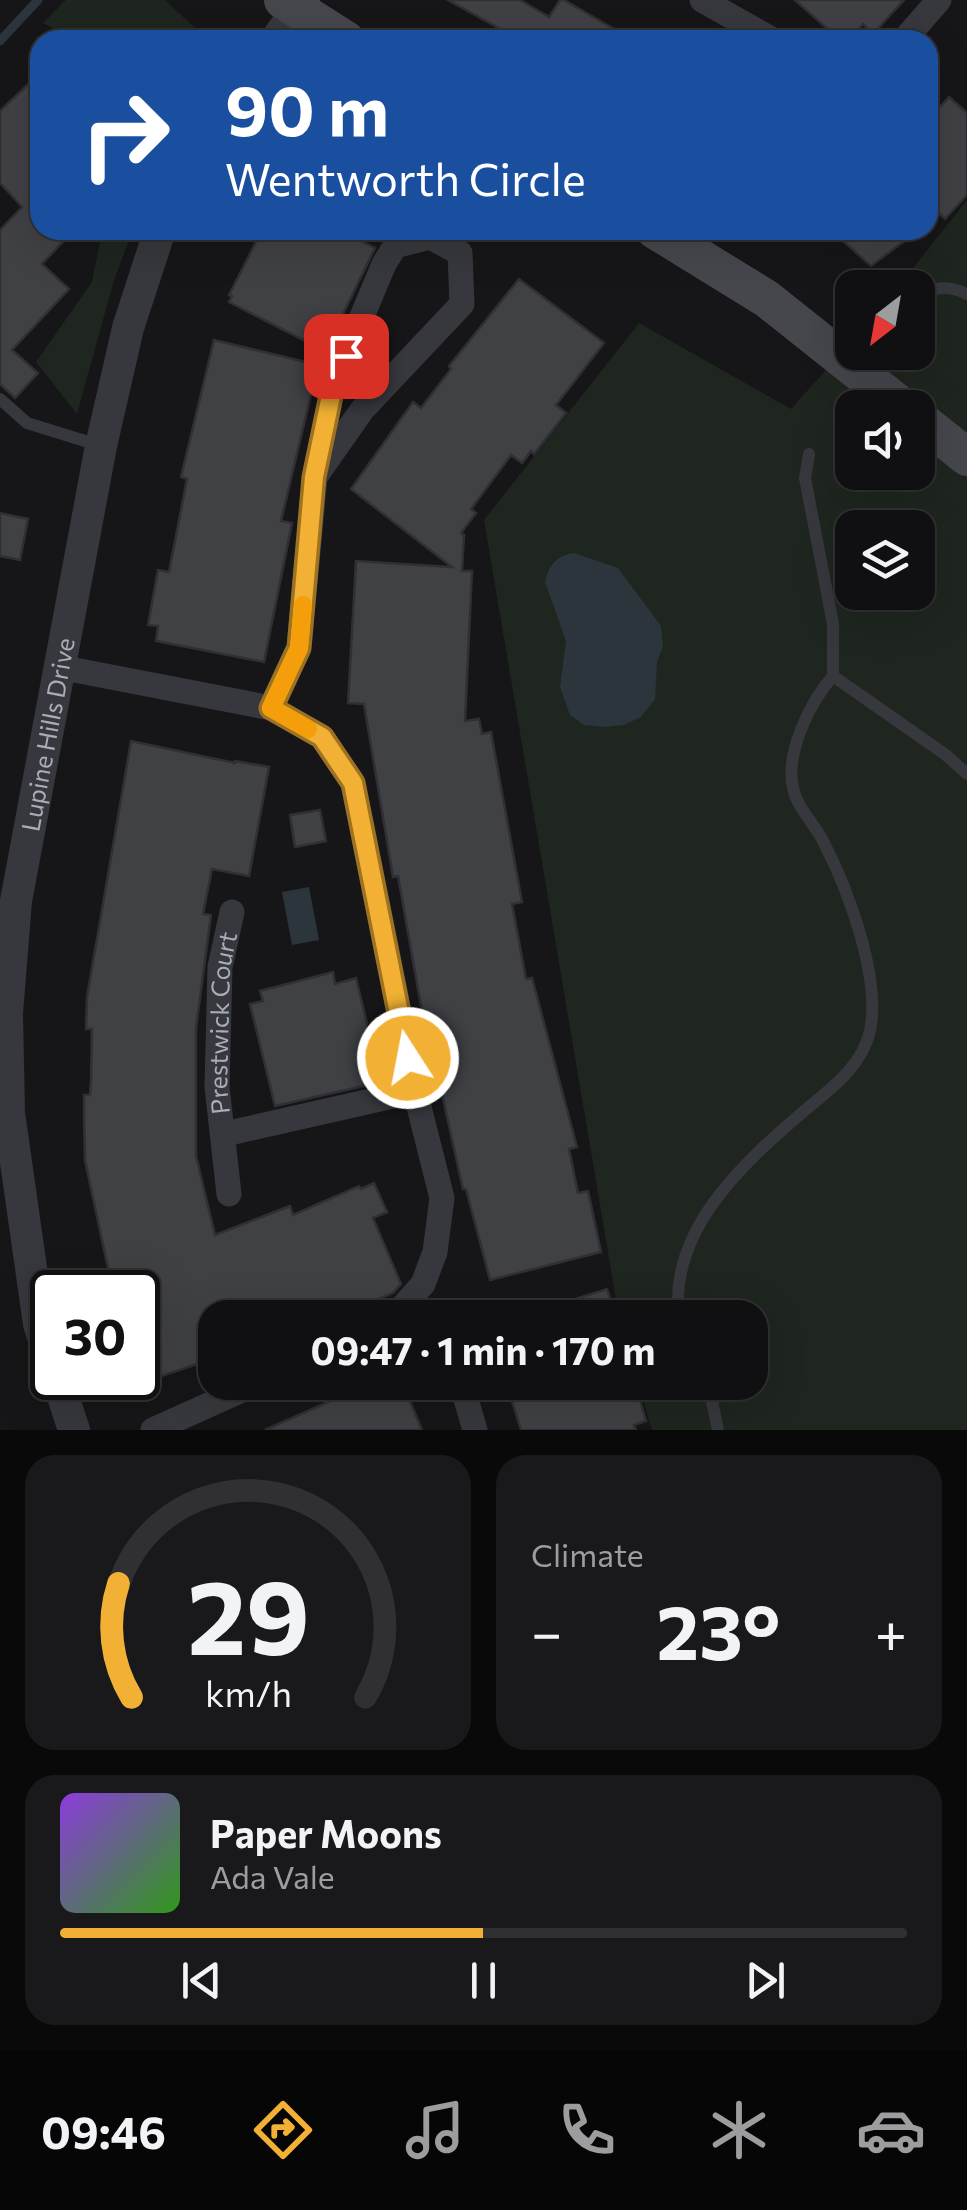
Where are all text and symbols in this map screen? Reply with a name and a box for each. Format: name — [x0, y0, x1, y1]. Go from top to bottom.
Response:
text: 90 m — [225, 65, 389, 150]
icon: right — [60, 70, 190, 200]
text: Wentworth Circle — [225, 150, 586, 205]
north arrow — [835, 270, 935, 370]
map controls — [835, 270, 935, 610]
pin — [304, 314, 389, 399]
icon: arrive — [319, 329, 374, 384]
button: sound — [835, 390, 935, 490]
button: layers — [835, 510, 935, 610]
street label: Lupine Hills Drive — [14, 635, 80, 834]
street label: Prestwick Court — [202, 929, 242, 1116]
position arrow — [356, 1006, 460, 1110]
speed limit sign: 30 — [30, 1270, 160, 1400]
text: 09:47 · 1 min · 170 m — [311, 1326, 656, 1373]
text: Climate — [531, 1534, 644, 1574]
text: 29 — [187, 1549, 309, 1676]
text: 23° — [657, 1584, 780, 1675]
text: − — [531, 1597, 562, 1664]
text: + — [875, 1597, 907, 1664]
text: km/h — [205, 1671, 291, 1714]
text: Paper Moons — [210, 1809, 442, 1856]
text: Ada Vale — [210, 1856, 335, 1896]
icon: previous — [174, 1953, 229, 2008]
icon: pause — [456, 1953, 511, 2008]
icon: next — [738, 1953, 793, 2008]
icon: directions — [248, 2095, 318, 2165]
icon: music — [400, 2095, 470, 2165]
icon: phone — [552, 2095, 622, 2165]
icon: climate — [704, 2095, 774, 2165]
icon: car — [856, 2095, 926, 2165]
text: 09:46 — [41, 2103, 166, 2158]

